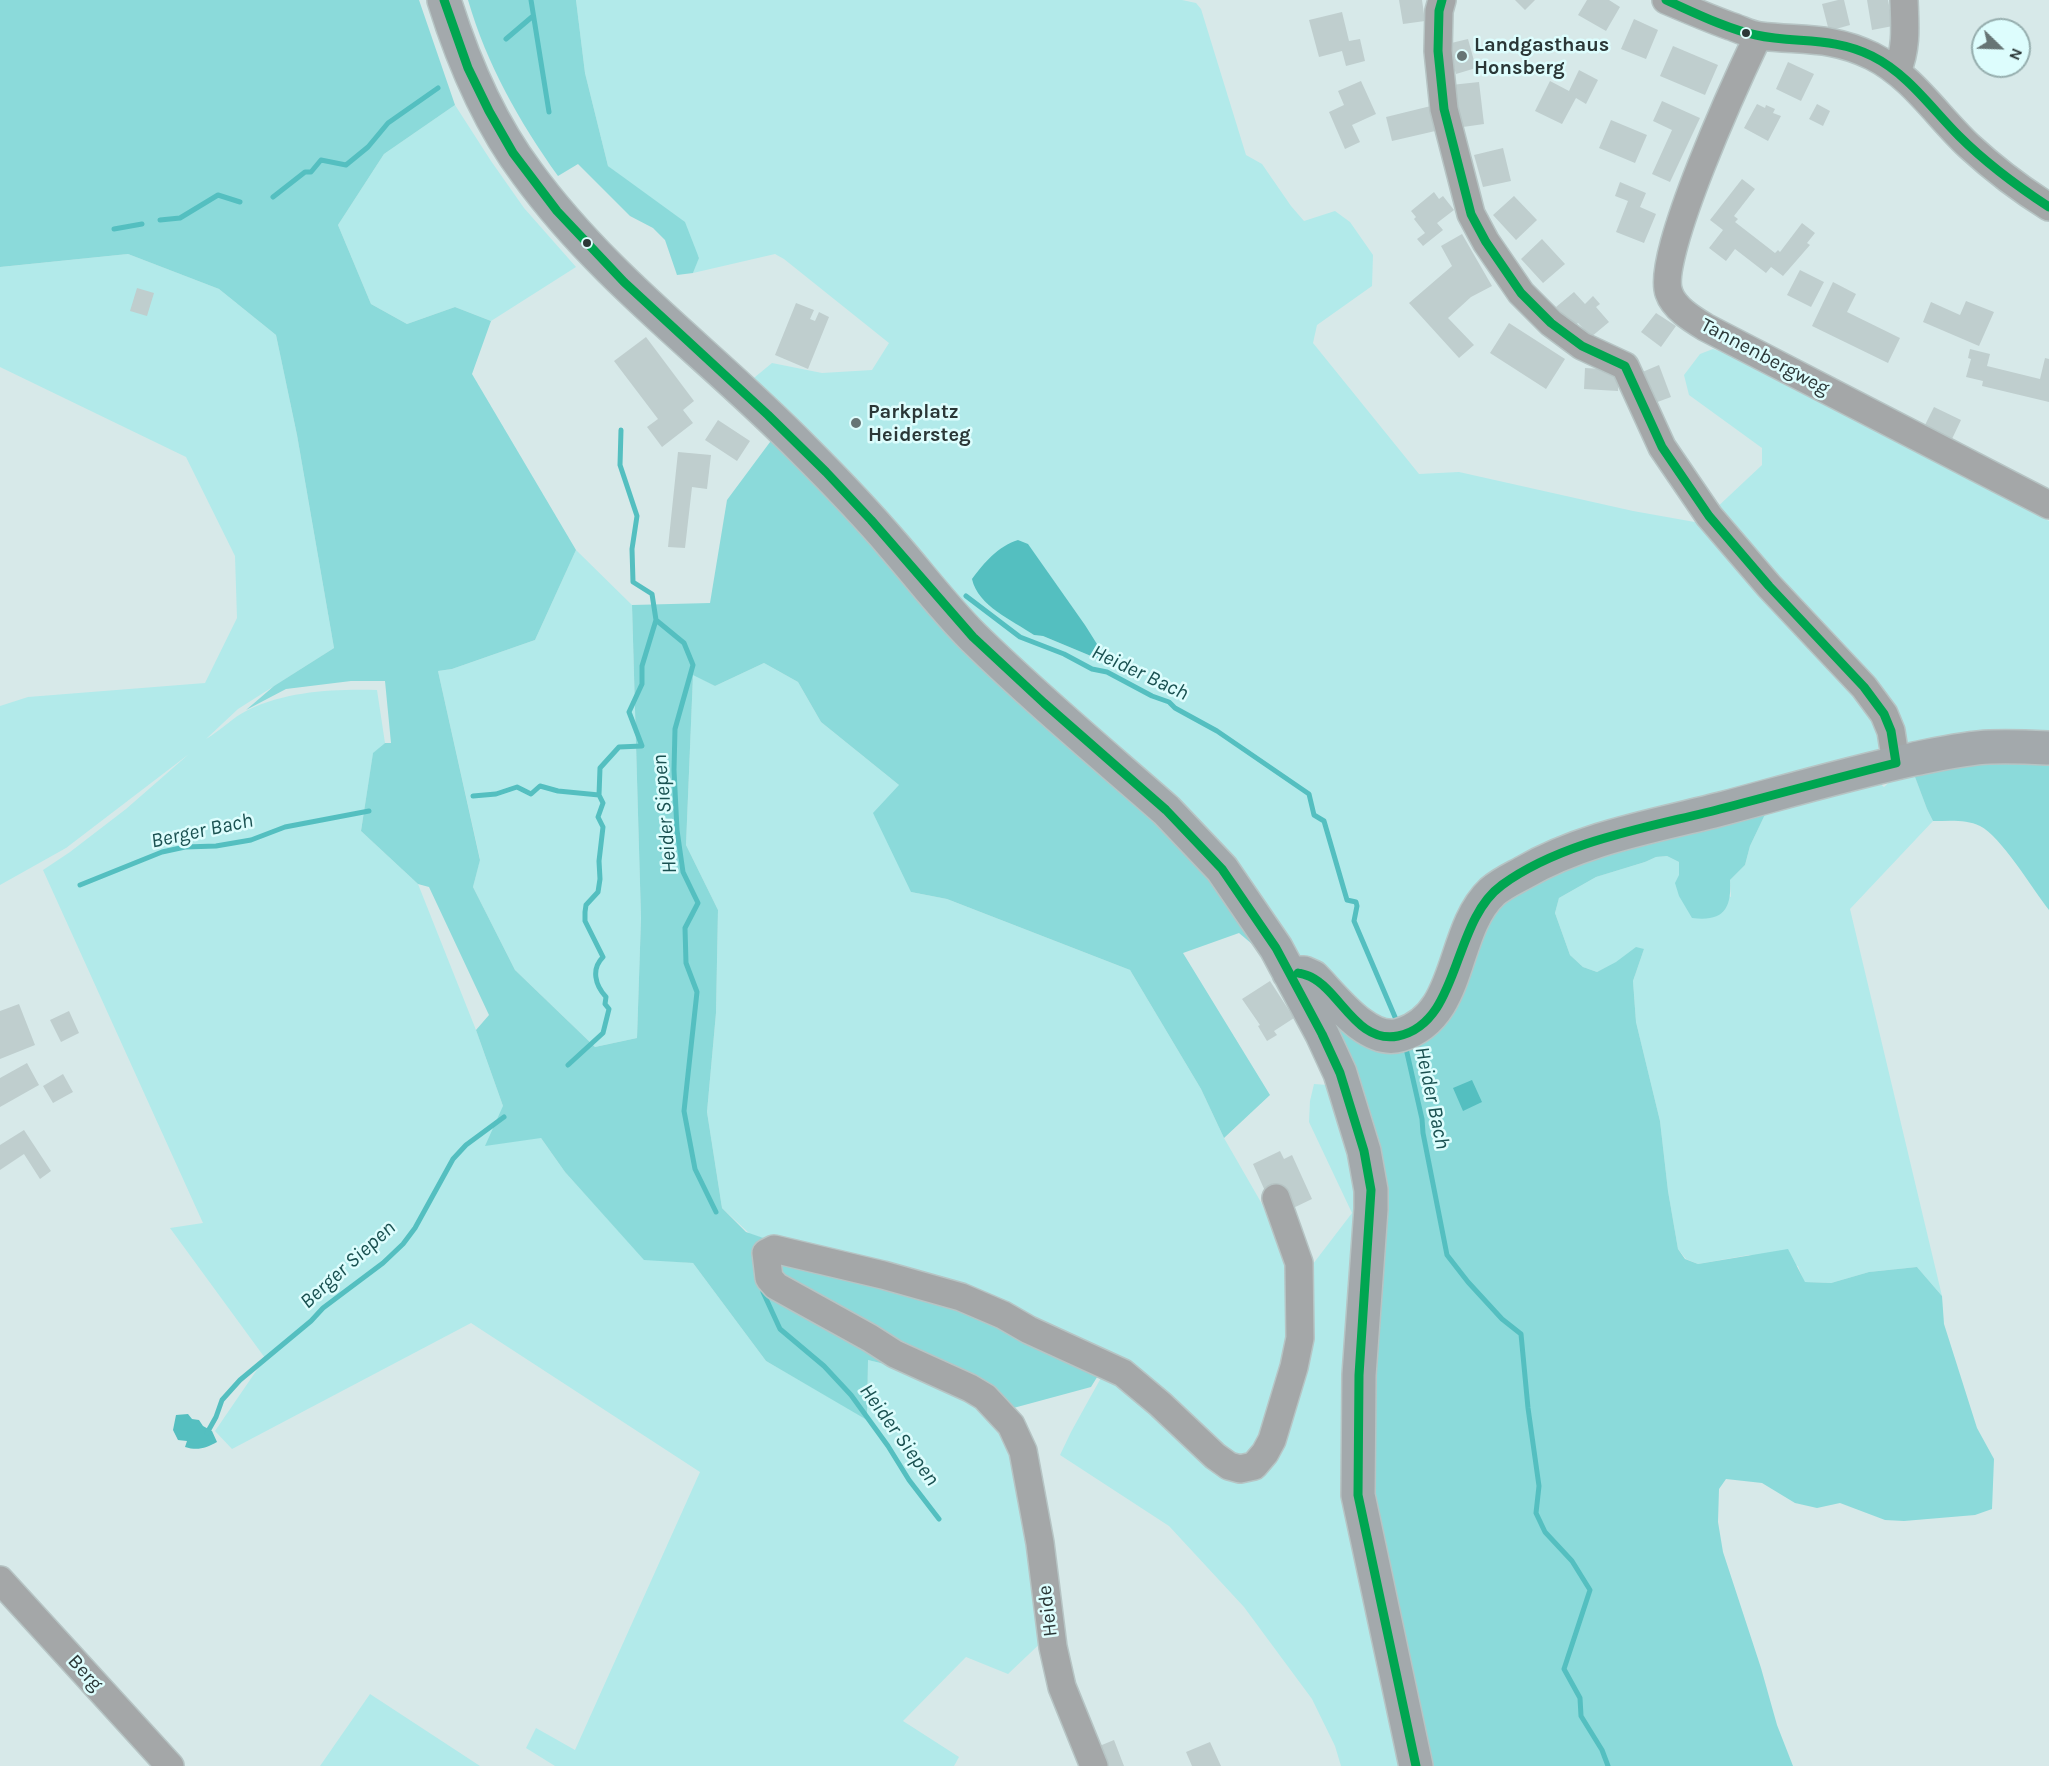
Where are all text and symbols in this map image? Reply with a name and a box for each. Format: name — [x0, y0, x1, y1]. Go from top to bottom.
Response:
north arrow — [1971, 18, 2031, 78]
unlabelled marker — [1740, 27, 1752, 39]
place label: Landgasthaus Honsberg — [1474, 33, 1609, 80]
text: N — [2005, 45, 2027, 63]
marker: Landgasthaus Honsberg — [1455, 49, 1469, 63]
unlabelled marker — [581, 237, 593, 249]
street label: Tannenbergweg — [1697, 313, 1833, 401]
place label: Parkplatz Heidersteg — [868, 400, 971, 447]
marker: Parkplatz Heidersteg — [849, 416, 863, 430]
water label: Heider Bach — [1087, 640, 1193, 706]
water label: Heider Siepen — [647, 753, 683, 875]
water label: Berger Bach — [149, 808, 255, 854]
water label: Heider Bach — [1409, 1044, 1455, 1152]
water label: Berger Siepen — [295, 1216, 401, 1314]
water label: Heider Siepen — [854, 1379, 944, 1491]
street label: Heide — [1033, 1584, 1063, 1638]
street label: Berg — [62, 1650, 108, 1696]

